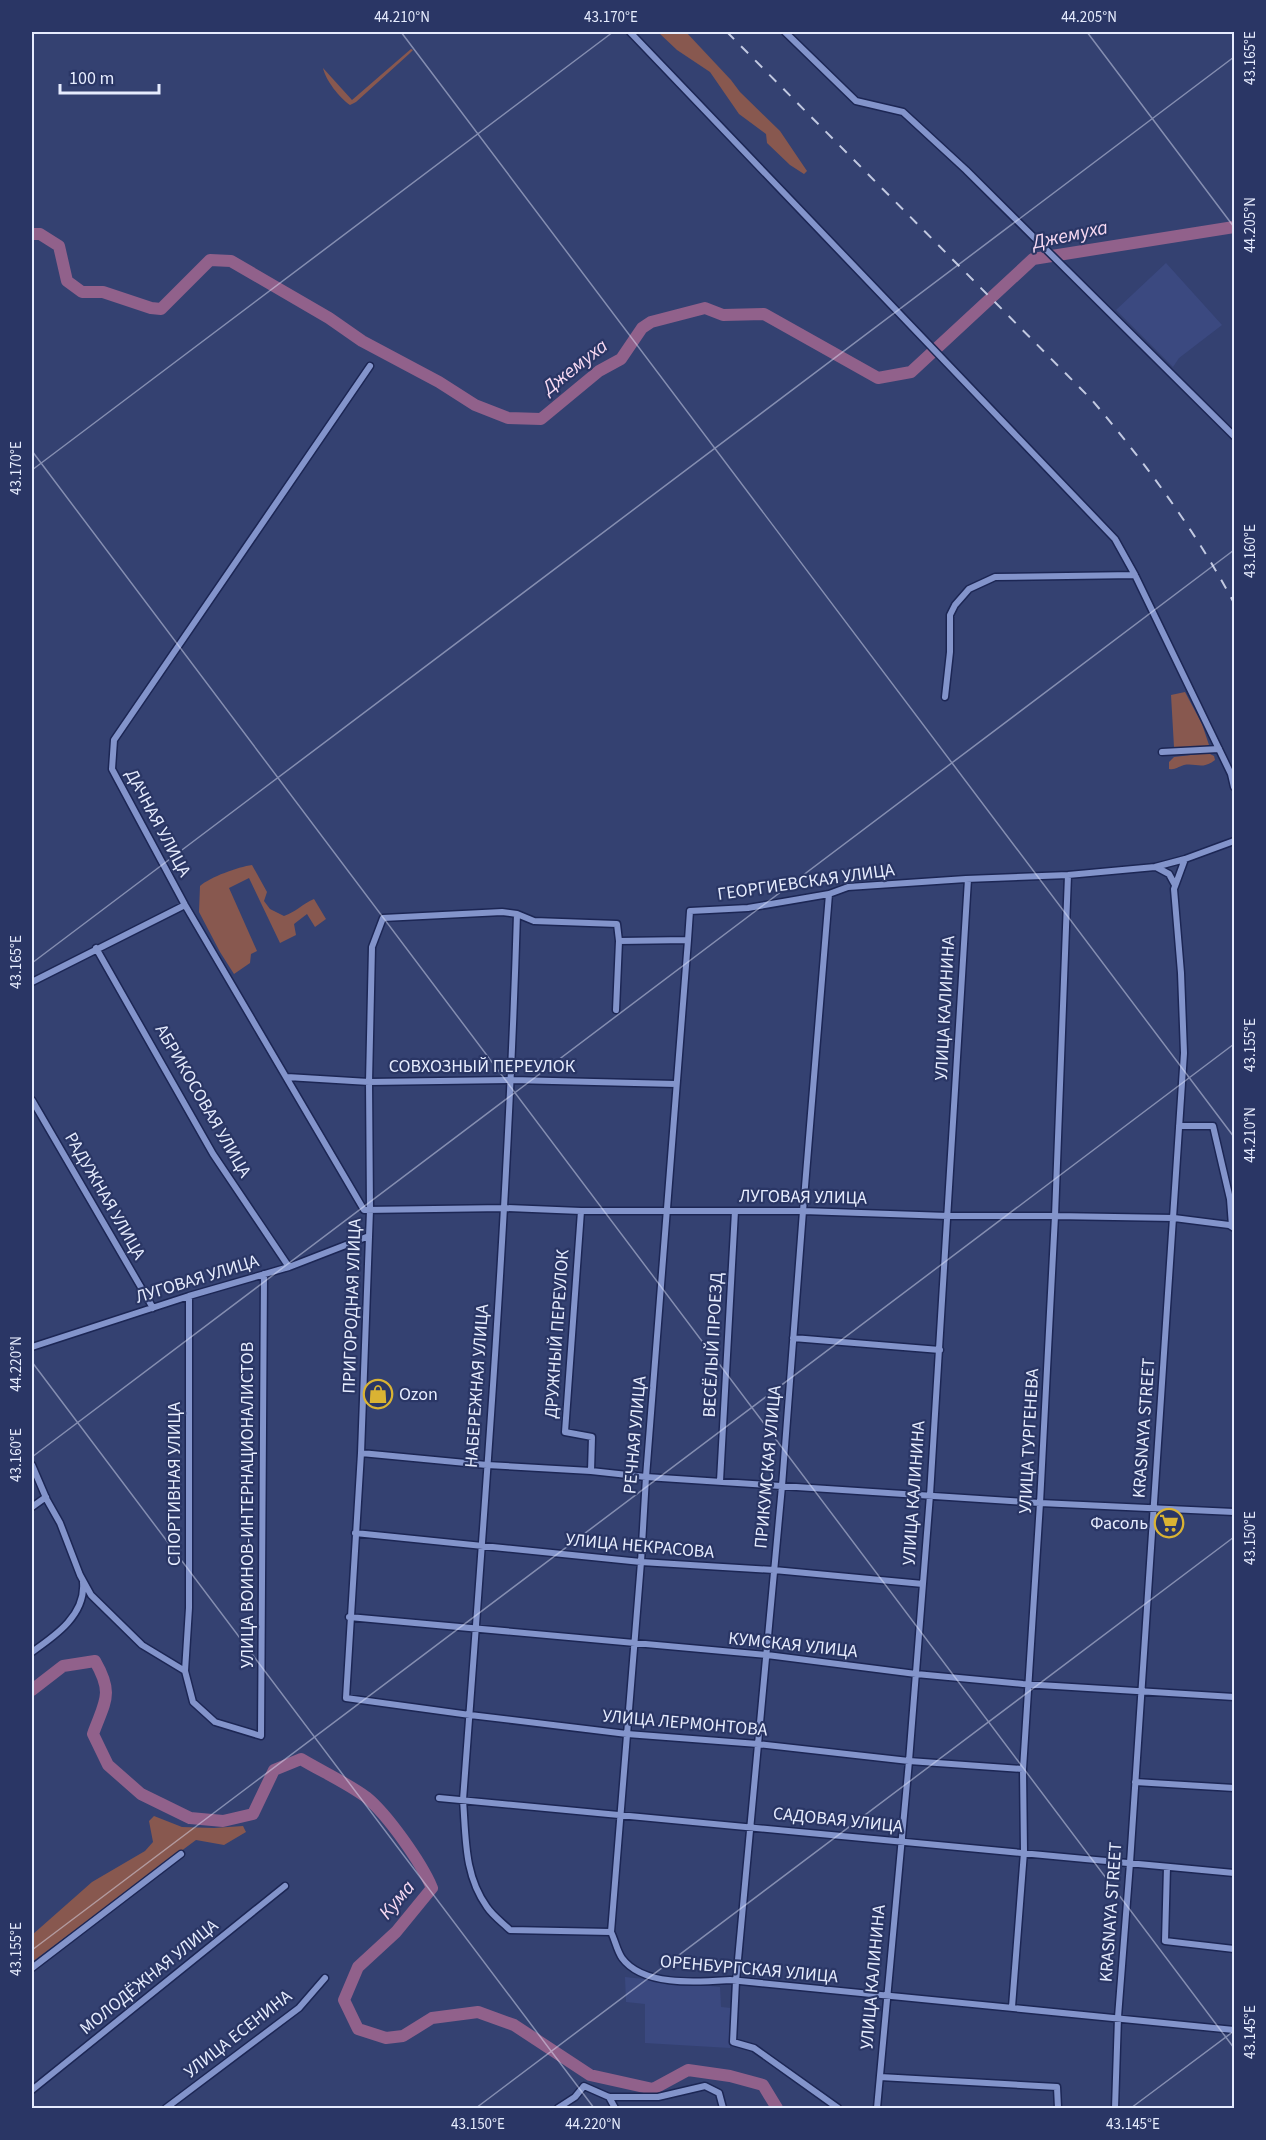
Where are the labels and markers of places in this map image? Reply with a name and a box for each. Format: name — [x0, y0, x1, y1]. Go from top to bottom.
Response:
shop icon: Ozon — [362, 1378, 394, 1410]
place label: Ozon — [399, 1382, 438, 1407]
supermarket icon: Фасоль — [1153, 1507, 1185, 1539]
place label: Фасоль — [1090, 1511, 1148, 1536]

